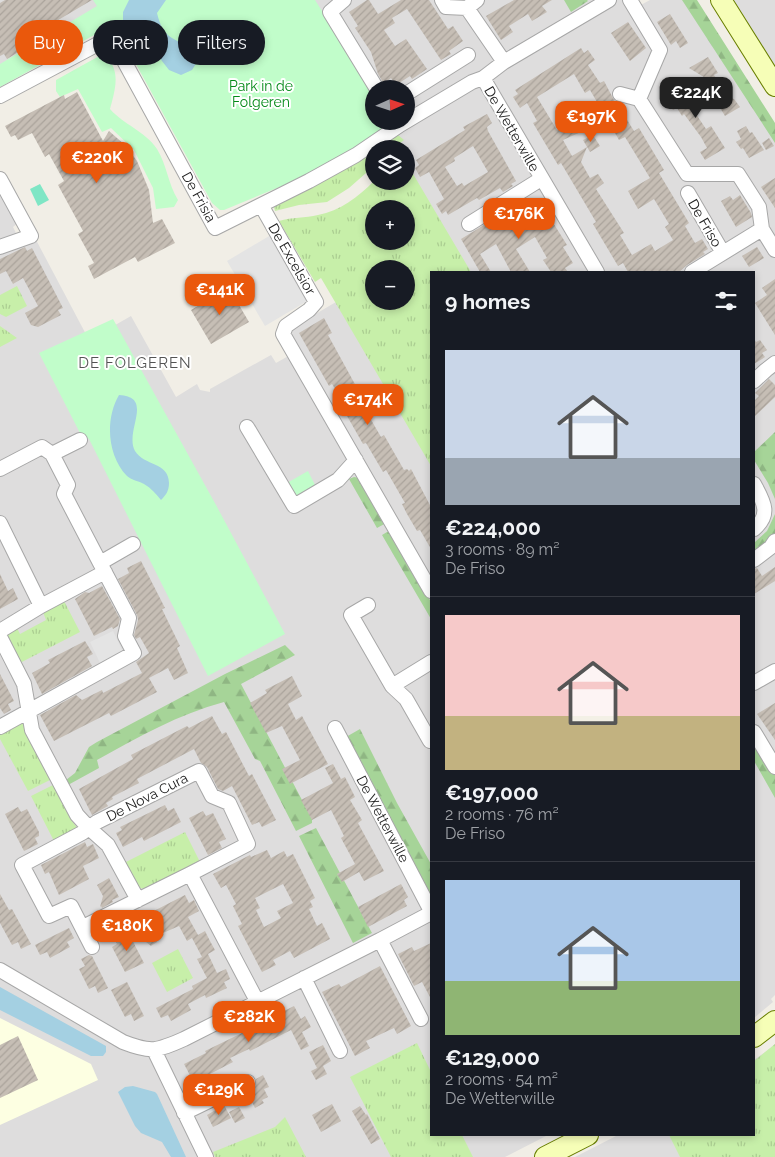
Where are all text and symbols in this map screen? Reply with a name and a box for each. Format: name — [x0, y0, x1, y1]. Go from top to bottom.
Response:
chip: Buy — [15, 20, 83, 65]
chip: Rent — [93, 20, 168, 65]
chip: Filters — [178, 20, 265, 65]
pin: €224K — [661, 76, 731, 119]
park label: Park in de Folgeren — [229, 78, 293, 110]
north arrow — [365, 80, 415, 130]
map controls — [365, 80, 415, 310]
street label: De Wetterwille — [481, 83, 543, 175]
text: €224K — [671, 83, 721, 102]
pin: €197K — [556, 100, 626, 143]
text: €197K — [566, 107, 616, 126]
button: layers — [365, 140, 415, 190]
pin: €220K — [62, 142, 132, 184]
text: €220K — [71, 148, 123, 167]
street label: De Frisia — [179, 169, 219, 225]
street label: De Friso — [685, 196, 725, 250]
pin: €176K — [484, 198, 554, 240]
button: + — [365, 200, 415, 250]
text: €176K — [494, 204, 544, 223]
street label: De Excelsior — [265, 220, 319, 298]
button: − — [365, 260, 415, 310]
pin: €141K — [185, 274, 255, 316]
text: €141K — [196, 280, 244, 299]
icon: filters — [712, 287, 740, 315]
text: 9 homes — [445, 289, 530, 314]
district label: DE FOLGEREN — [78, 354, 192, 372]
icon: home — [548, 382, 638, 472]
pin: €174K — [333, 384, 403, 426]
text: €174K — [344, 390, 392, 409]
text: €224,000 — [445, 515, 541, 540]
text: 3 rooms · 89 m² — [445, 540, 560, 559]
text: De Friso — [445, 559, 505, 578]
icon: home — [548, 648, 638, 738]
street label: De Nova Cura — [104, 770, 190, 824]
street label: De Wetterwille — [353, 773, 413, 865]
text: €197,000 — [445, 780, 539, 805]
text: 2 rooms · 76 m² — [445, 805, 559, 824]
text: De Friso — [445, 824, 505, 843]
pin: €180K — [92, 910, 162, 952]
icon: home — [548, 913, 638, 1003]
text: €180K — [102, 916, 152, 935]
pin: €282K — [214, 1000, 284, 1043]
text: €282K — [223, 1007, 275, 1026]
text: €129,000 — [445, 1045, 540, 1070]
text: 2 rooms · 54 m² — [445, 1070, 558, 1089]
pin: €129K — [184, 1074, 254, 1116]
text: €129K — [194, 1080, 244, 1099]
text: De Wetterwille — [445, 1089, 555, 1108]

